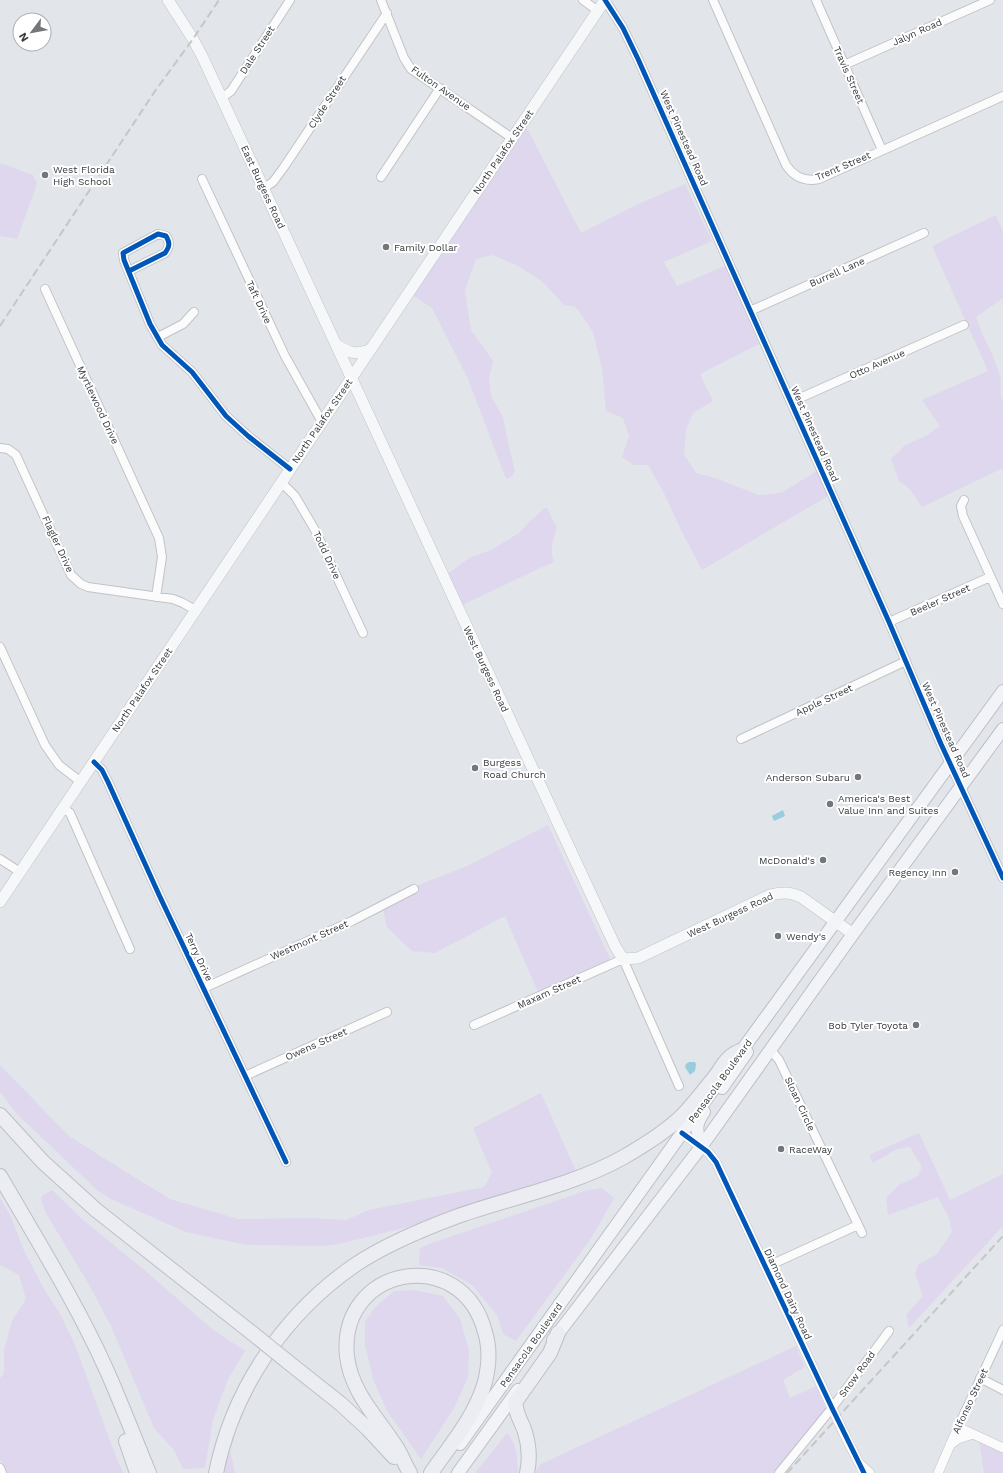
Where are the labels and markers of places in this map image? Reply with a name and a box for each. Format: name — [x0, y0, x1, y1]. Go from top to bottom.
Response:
place label: West Florida High School — [53, 164, 115, 187]
marker: West Florida High School — [40, 170, 50, 180]
marker: Family Dollar — [381, 242, 391, 252]
place label: Family Dollar — [394, 242, 458, 253]
place label: Burgess Road Church — [483, 757, 546, 780]
marker: Burgess Road Church — [470, 763, 480, 773]
place label: Anderson Subaru — [766, 772, 850, 783]
marker: Anderson Subaru — [853, 772, 863, 782]
place label: America's Best Value Inn and Suites — [838, 793, 939, 816]
marker: America's Best Value Inn and Suites — [825, 799, 835, 809]
place label: McDonald's — [759, 855, 815, 866]
marker: McDonald's — [818, 855, 828, 865]
place label: Regency Inn — [888, 867, 947, 878]
marker: Regency Inn — [950, 867, 960, 877]
marker: Wendy's — [773, 931, 783, 941]
place label: Wendy's — [786, 931, 826, 942]
place label: Bob Tyler Toyota — [828, 1020, 908, 1031]
marker: Bob Tyler Toyota — [911, 1020, 921, 1030]
marker: RaceWay — [776, 1144, 786, 1154]
place label: RaceWay — [789, 1144, 833, 1155]

